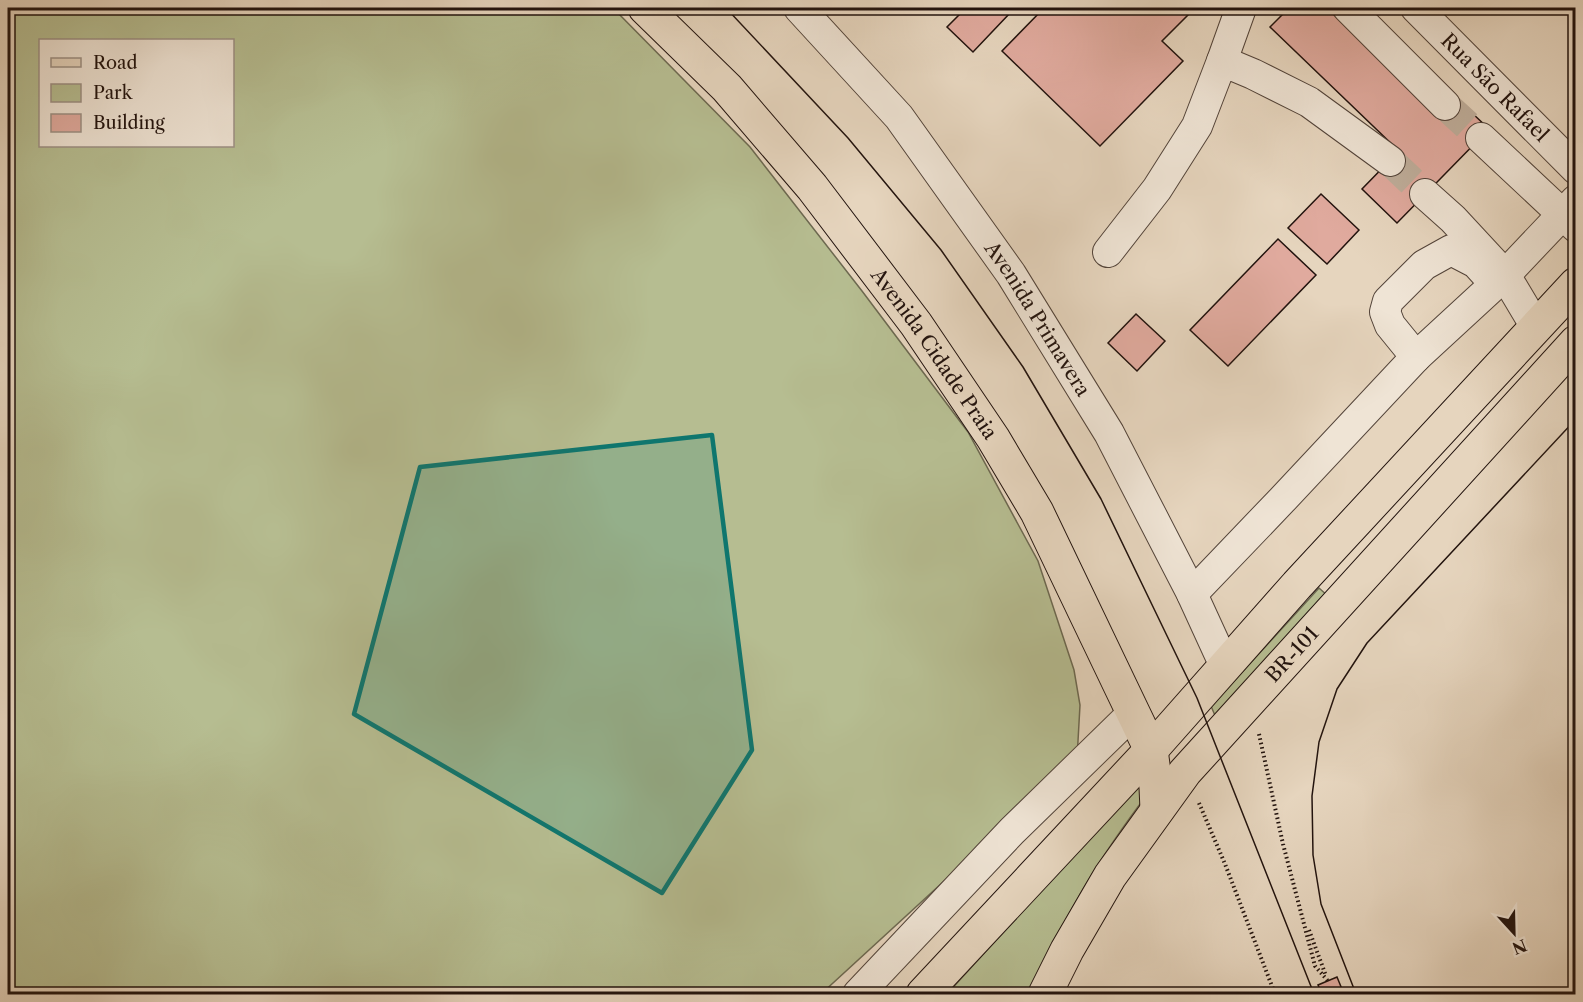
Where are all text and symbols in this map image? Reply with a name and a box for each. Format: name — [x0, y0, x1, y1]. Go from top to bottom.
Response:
street label: Rua São Rafael — [1436, 28, 1554, 147]
legend — [39, 39, 234, 147]
text: Road — [93, 52, 138, 74]
text: Park — [93, 82, 134, 104]
text: Building — [93, 112, 165, 134]
street label: Avenida Primavera — [979, 236, 1096, 401]
street label: Avenida Cidade Praia — [866, 263, 1003, 444]
street label: BR-101 — [1261, 621, 1324, 687]
north arrow — [1484, 903, 1544, 963]
text: N — [1509, 935, 1530, 959]

